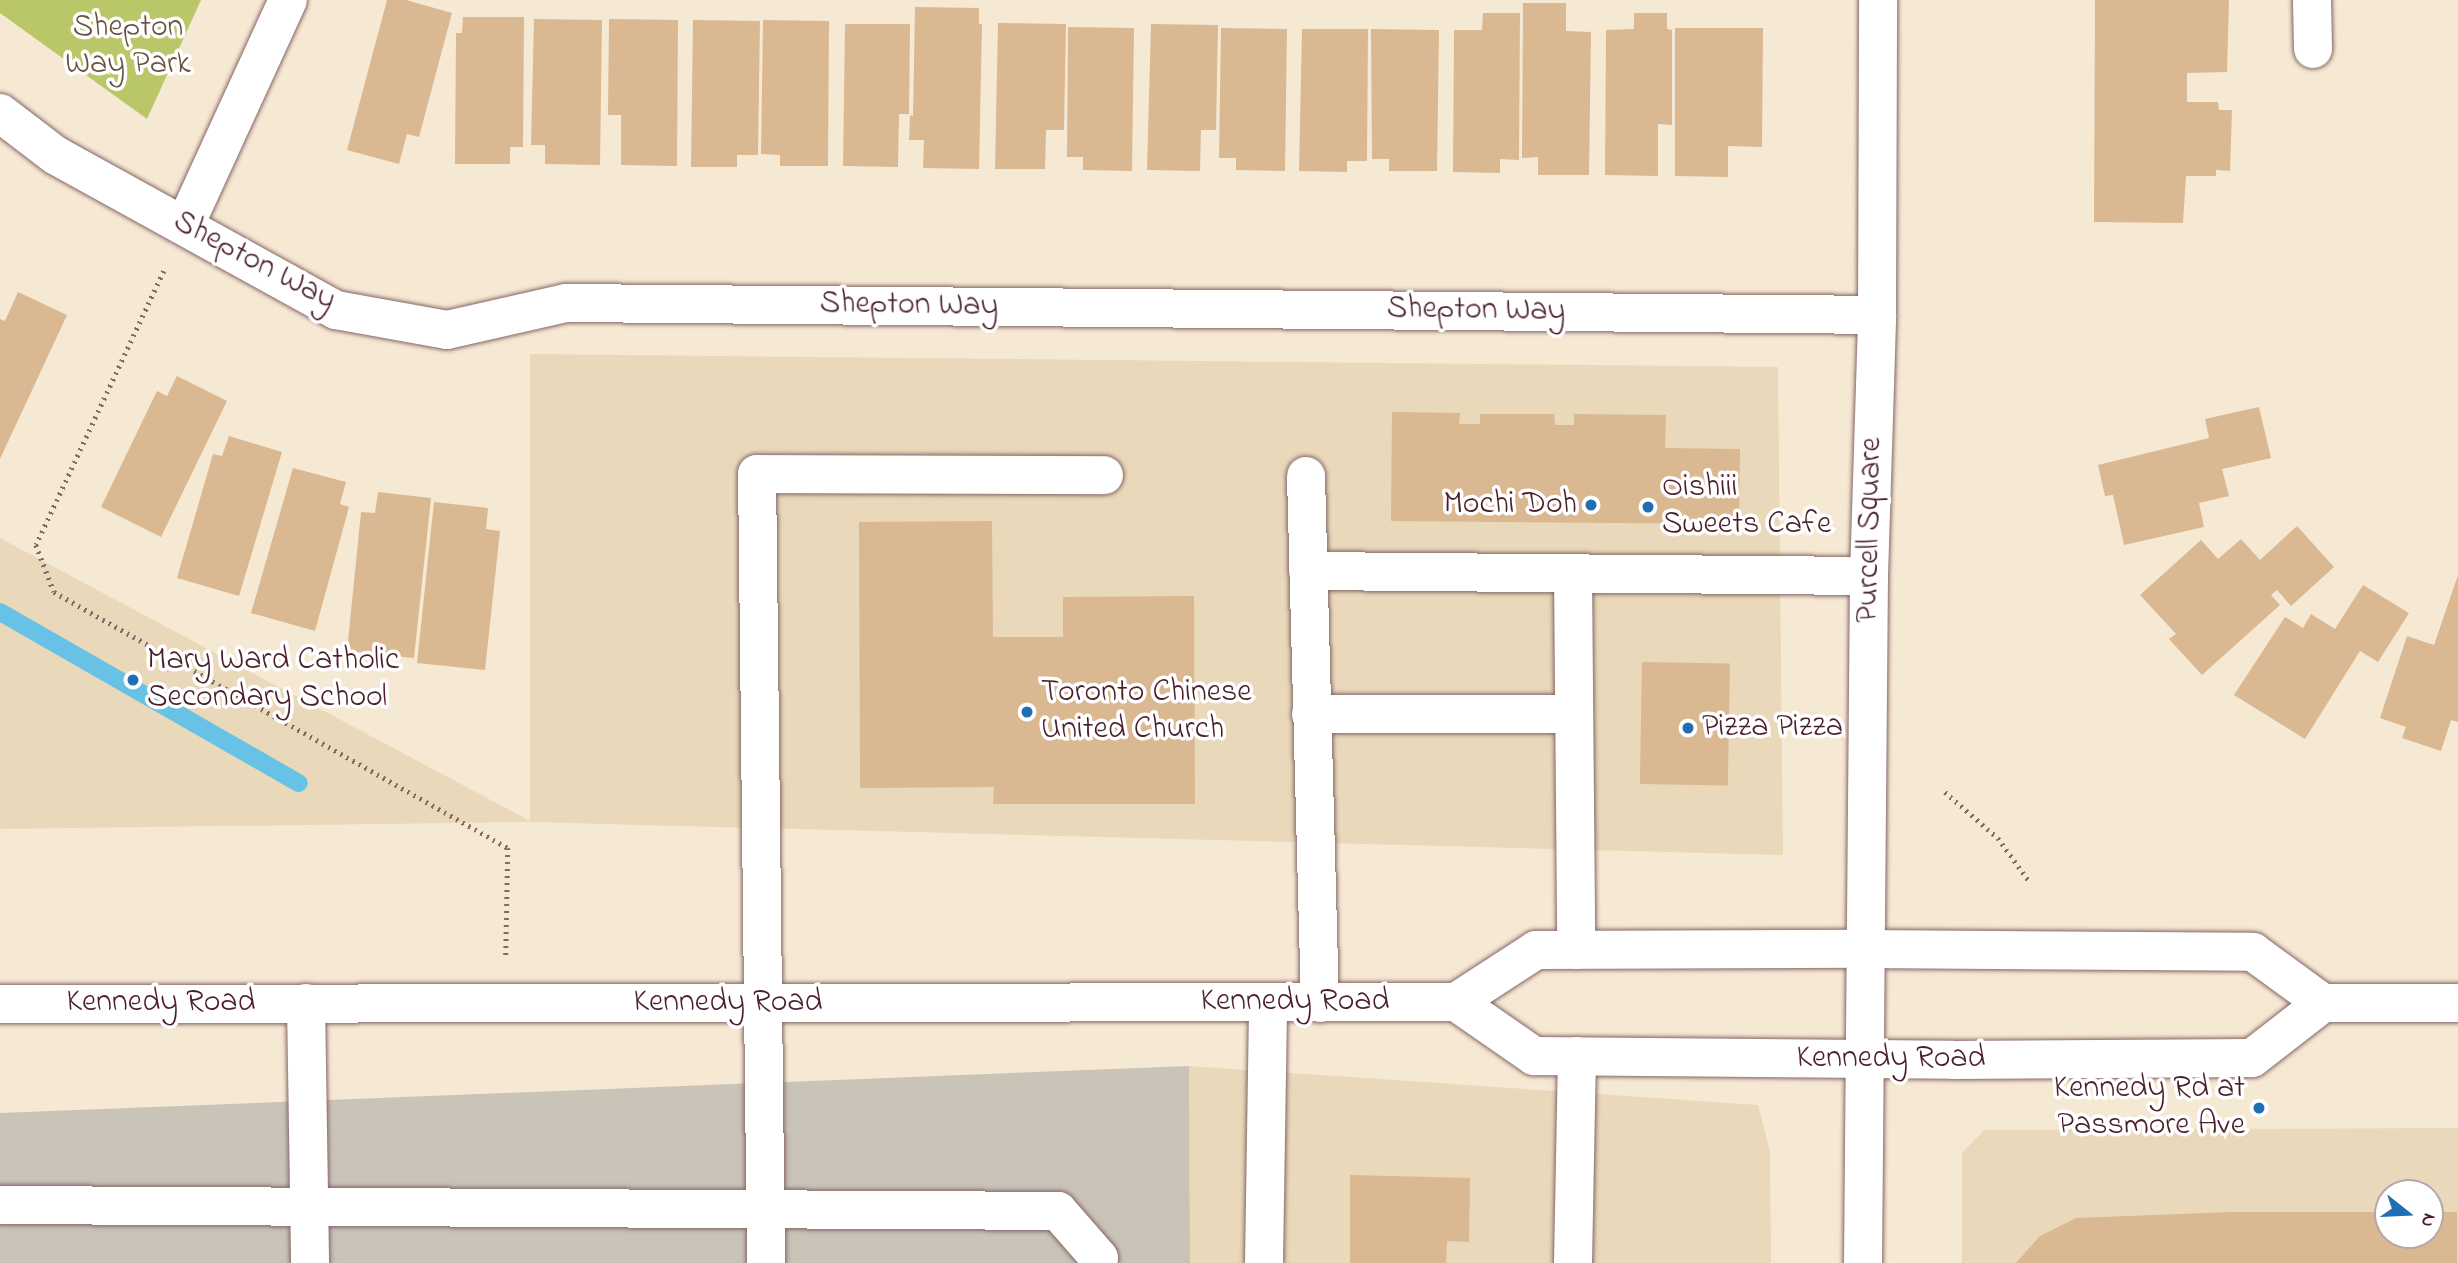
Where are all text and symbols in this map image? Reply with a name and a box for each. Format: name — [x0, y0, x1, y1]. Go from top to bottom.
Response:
park label: Shepton Way Park — [65, 10, 191, 85]
street label: Shepton Way — [166, 203, 342, 321]
street label: Shepton Way — [819, 285, 999, 327]
street label: Shepton Way — [1386, 290, 1566, 332]
street label: Purcell Square — [1850, 437, 1892, 623]
place label: Oishiii Sweets Cafe — [1662, 470, 1831, 545]
place label: Mochi Doh — [1443, 486, 1577, 524]
marker: Mochi Doh — [1583, 497, 1599, 513]
marker: Oishiii Sweets Cafe — [1640, 499, 1656, 515]
place label: Mary Ward Catholic Secondary School — [147, 643, 399, 718]
marker: Mary Ward Catholic Secondary School — [125, 672, 141, 688]
place label: Toronto Chinese United Church — [1041, 675, 1252, 750]
marker: Toronto Chinese United Church — [1019, 704, 1035, 720]
place label: Pizza Pizza — [1702, 709, 1843, 747]
marker: Pizza Pizza — [1680, 720, 1696, 736]
street label: Kennedy Road — [1200, 983, 1390, 1021]
street label: Kennedy Road — [66, 984, 256, 1022]
street label: Kennedy Road — [633, 984, 823, 1022]
street label: Kennedy Road — [1796, 1040, 1986, 1078]
place label: Kennedy Rd at Passmore Ave — [2054, 1071, 2245, 1146]
marker: Kennedy Rd at Passmore Ave — [2251, 1100, 2267, 1116]
north arrow — [2374, 1179, 2444, 1249]
text: N — [2413, 1210, 2442, 1230]

